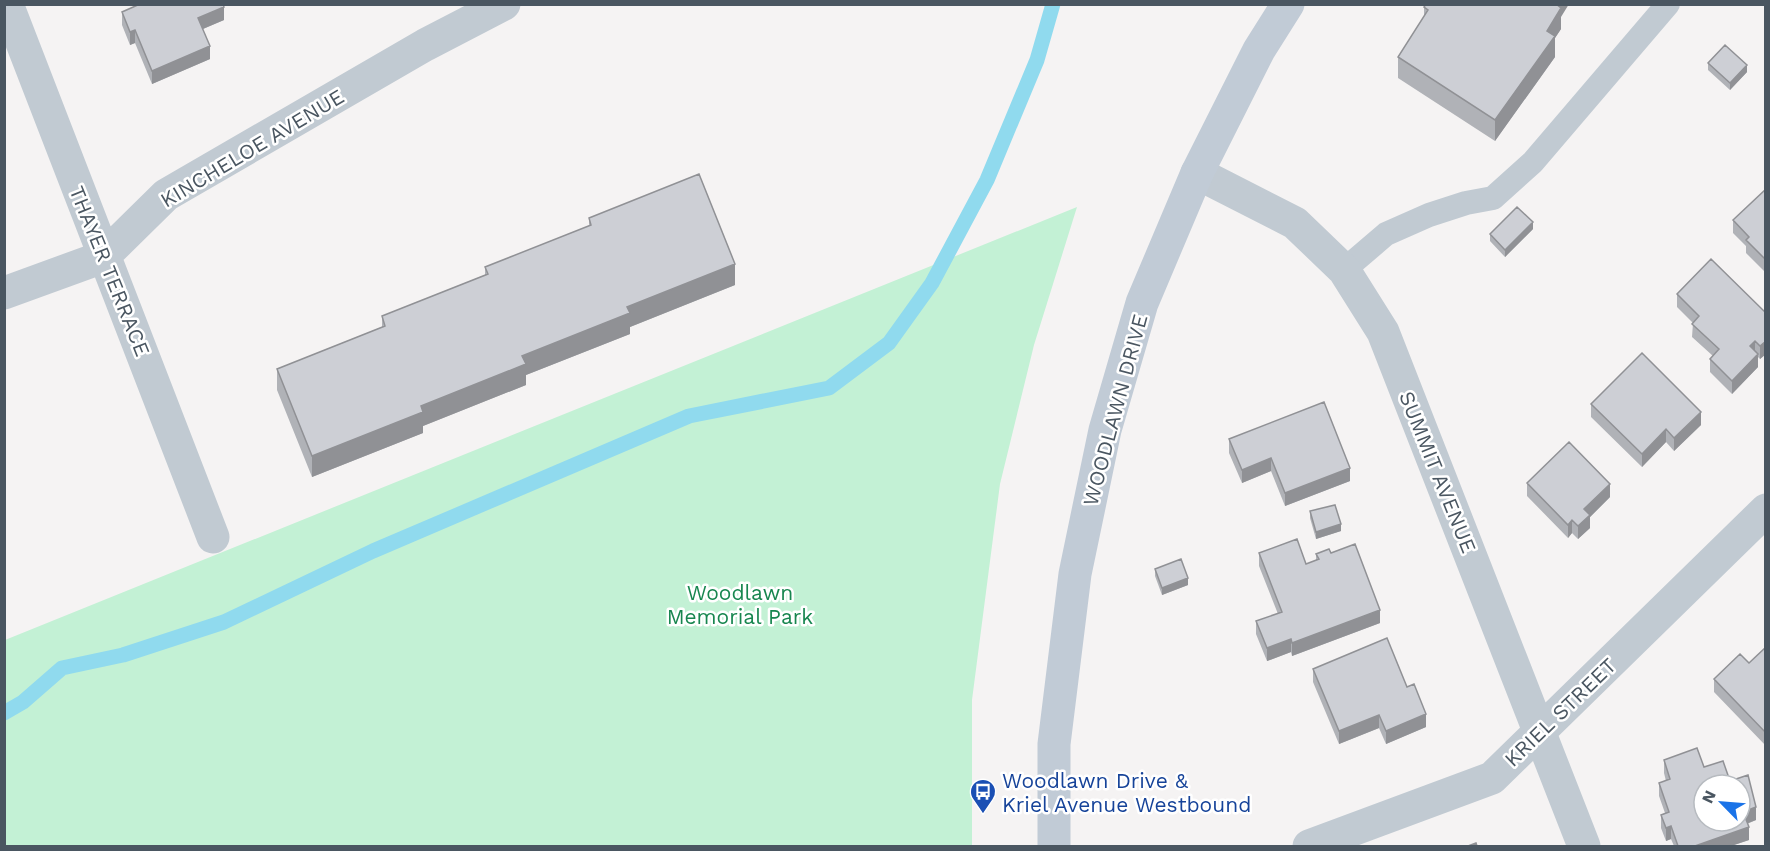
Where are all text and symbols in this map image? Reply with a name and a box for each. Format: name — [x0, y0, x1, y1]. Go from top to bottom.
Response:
street label: KINCHELOE AVENUE — [156, 83, 348, 213]
street label: THAYER TERRACE — [64, 182, 156, 360]
street label: WOODLAWN DRIVE — [1077, 312, 1153, 508]
street label: SUMMIT AVENUE — [1394, 388, 1482, 556]
park label: Woodlawn Memorial Park — [667, 580, 813, 629]
street label: KRIEL STREET — [1499, 652, 1621, 772]
place label: Woodlawn Drive & Kriel Avenue Westbound — [1002, 768, 1251, 817]
north arrow — [1692, 773, 1752, 833]
bus stop icon: Woodlawn Drive & Kriel Avenue Westbound — [968, 777, 998, 815]
text: N — [1698, 787, 1720, 806]

